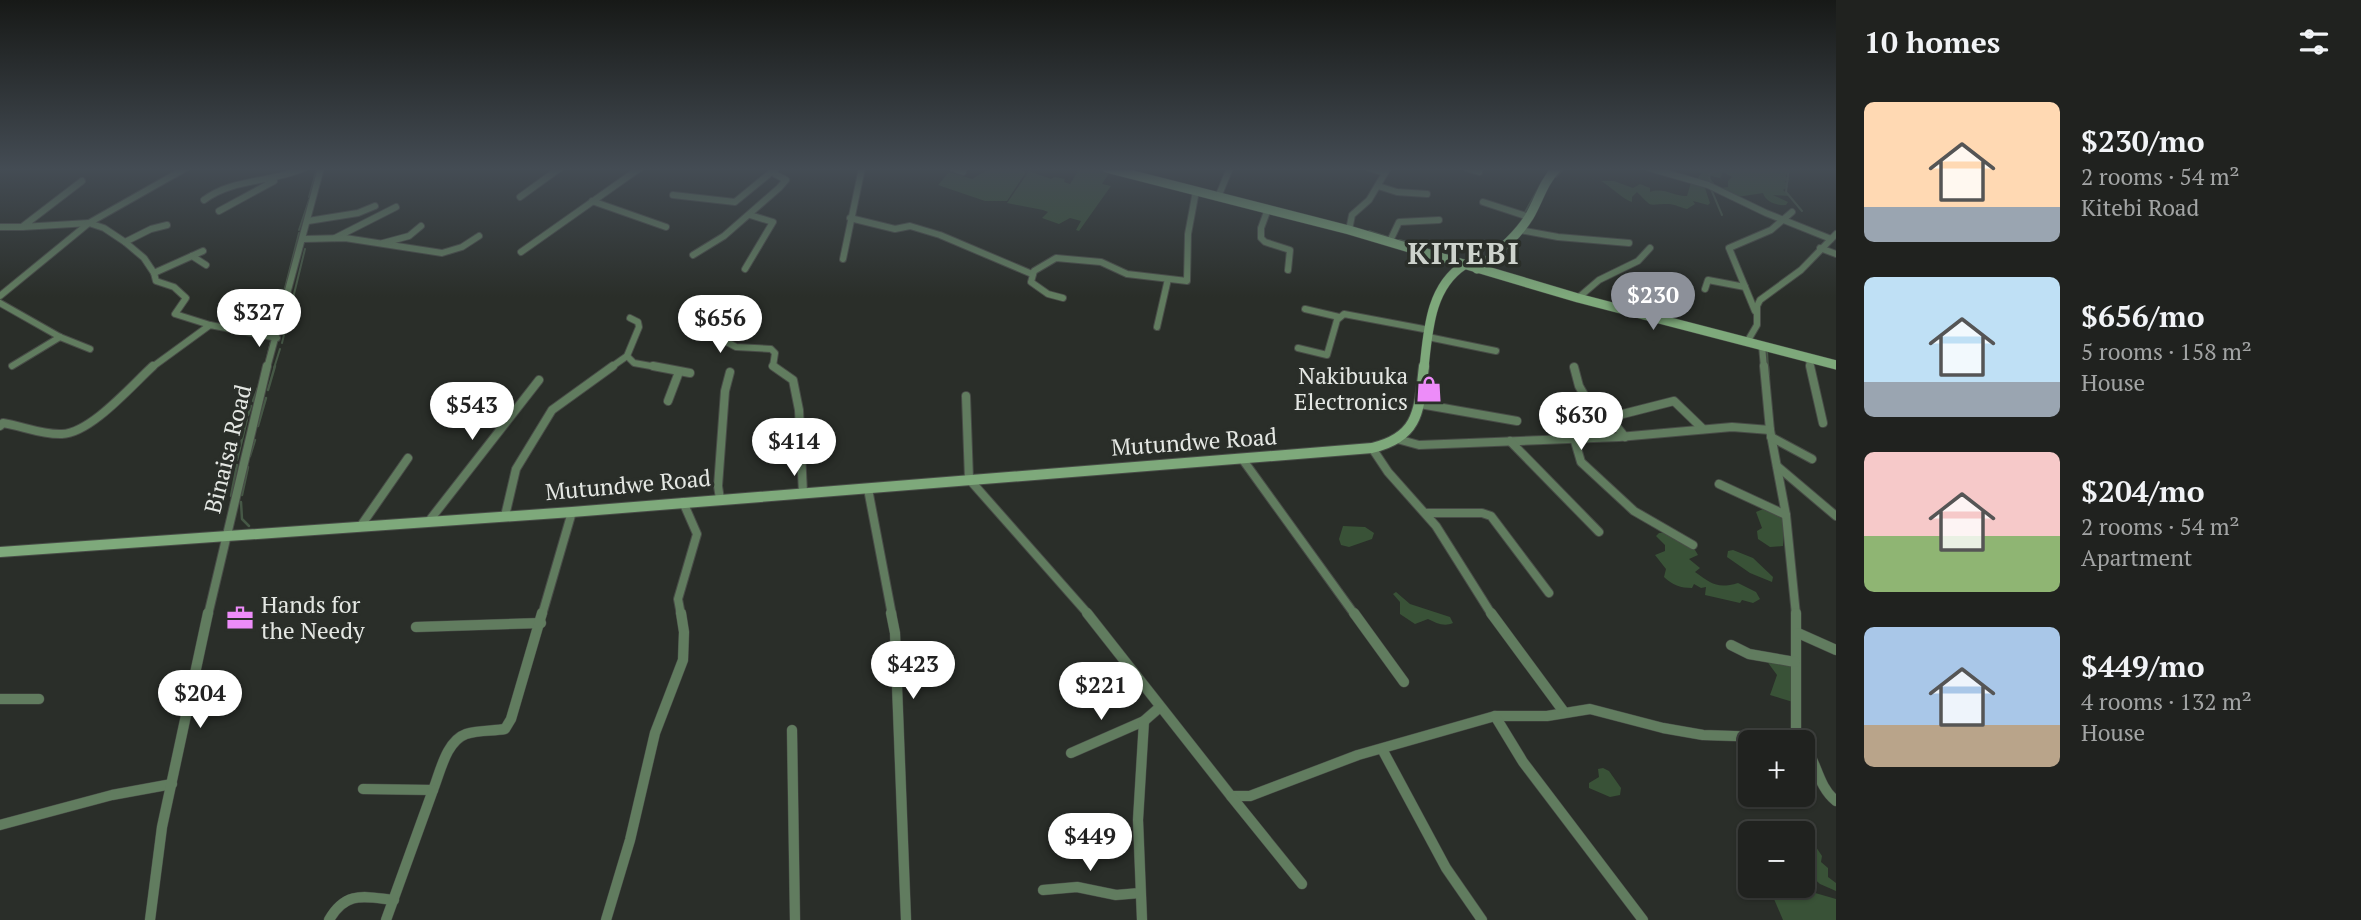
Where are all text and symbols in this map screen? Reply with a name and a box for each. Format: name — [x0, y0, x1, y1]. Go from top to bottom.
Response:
text: 10 homes — [1864, 22, 2000, 62]
icon: filters — [2295, 23, 2333, 61]
text: $230/mo — [2081, 121, 2205, 161]
icon: home — [1920, 130, 2004, 214]
text: 2 rooms · 54 m² — [2081, 161, 2240, 192]
text: Kitebi Road — [2081, 192, 2199, 223]
district label: KITEBI — [1407, 233, 1521, 273]
pin: $230 — [1612, 272, 1694, 332]
text: $230 — [1627, 279, 1679, 310]
pin: $327 — [218, 290, 300, 349]
text: $327 — [233, 296, 285, 327]
pin: $656 — [679, 296, 761, 355]
text: $656/mo — [2081, 296, 2205, 336]
text: $656 — [694, 302, 746, 333]
icon: home — [1920, 305, 2004, 389]
text: 5 rooms · 158 m² — [2081, 336, 2252, 367]
place label: Nakibuuka Electronics — [1294, 360, 1408, 417]
text: House — [2081, 367, 2145, 398]
shop icon: Nakibuuka Electronics — [1414, 374, 1444, 404]
street label: Binaisa Road — [197, 381, 259, 517]
pin: $543 — [431, 382, 513, 442]
text: $543 — [446, 389, 498, 420]
pin: $630 — [1540, 392, 1622, 452]
text: $630 — [1555, 399, 1607, 430]
pin: $414 — [753, 419, 835, 478]
street label: Mutundwe Road — [1110, 420, 1278, 463]
text: $414 — [768, 425, 820, 456]
street label: Mutundwe Road — [544, 462, 712, 507]
text: $204/mo — [2081, 471, 2205, 511]
icon: home — [1920, 480, 2004, 564]
text: 2 rooms · 54 m² — [2081, 511, 2240, 542]
text: Apartment — [2081, 542, 2192, 573]
place label: Hands for the Needy — [261, 589, 365, 646]
office icon: Hands for the Needy — [225, 603, 255, 633]
pin: $423 — [872, 642, 954, 701]
text: $449/mo — [2081, 646, 2205, 686]
text: $423 — [887, 648, 939, 679]
icon: home — [1920, 655, 2004, 739]
pin: $221 — [1060, 662, 1142, 722]
text: $221 — [1075, 669, 1127, 700]
pin: $204 — [159, 670, 241, 730]
text: $204 — [174, 677, 226, 708]
text: 4 rooms · 132 m² — [2081, 686, 2252, 717]
text: House — [2081, 717, 2145, 748]
map controls — [1738, 730, 1815, 898]
button: + — [1738, 730, 1815, 807]
pin: $449 — [1049, 814, 1131, 873]
text: $449 — [1064, 820, 1116, 851]
button: − — [1738, 821, 1815, 898]

